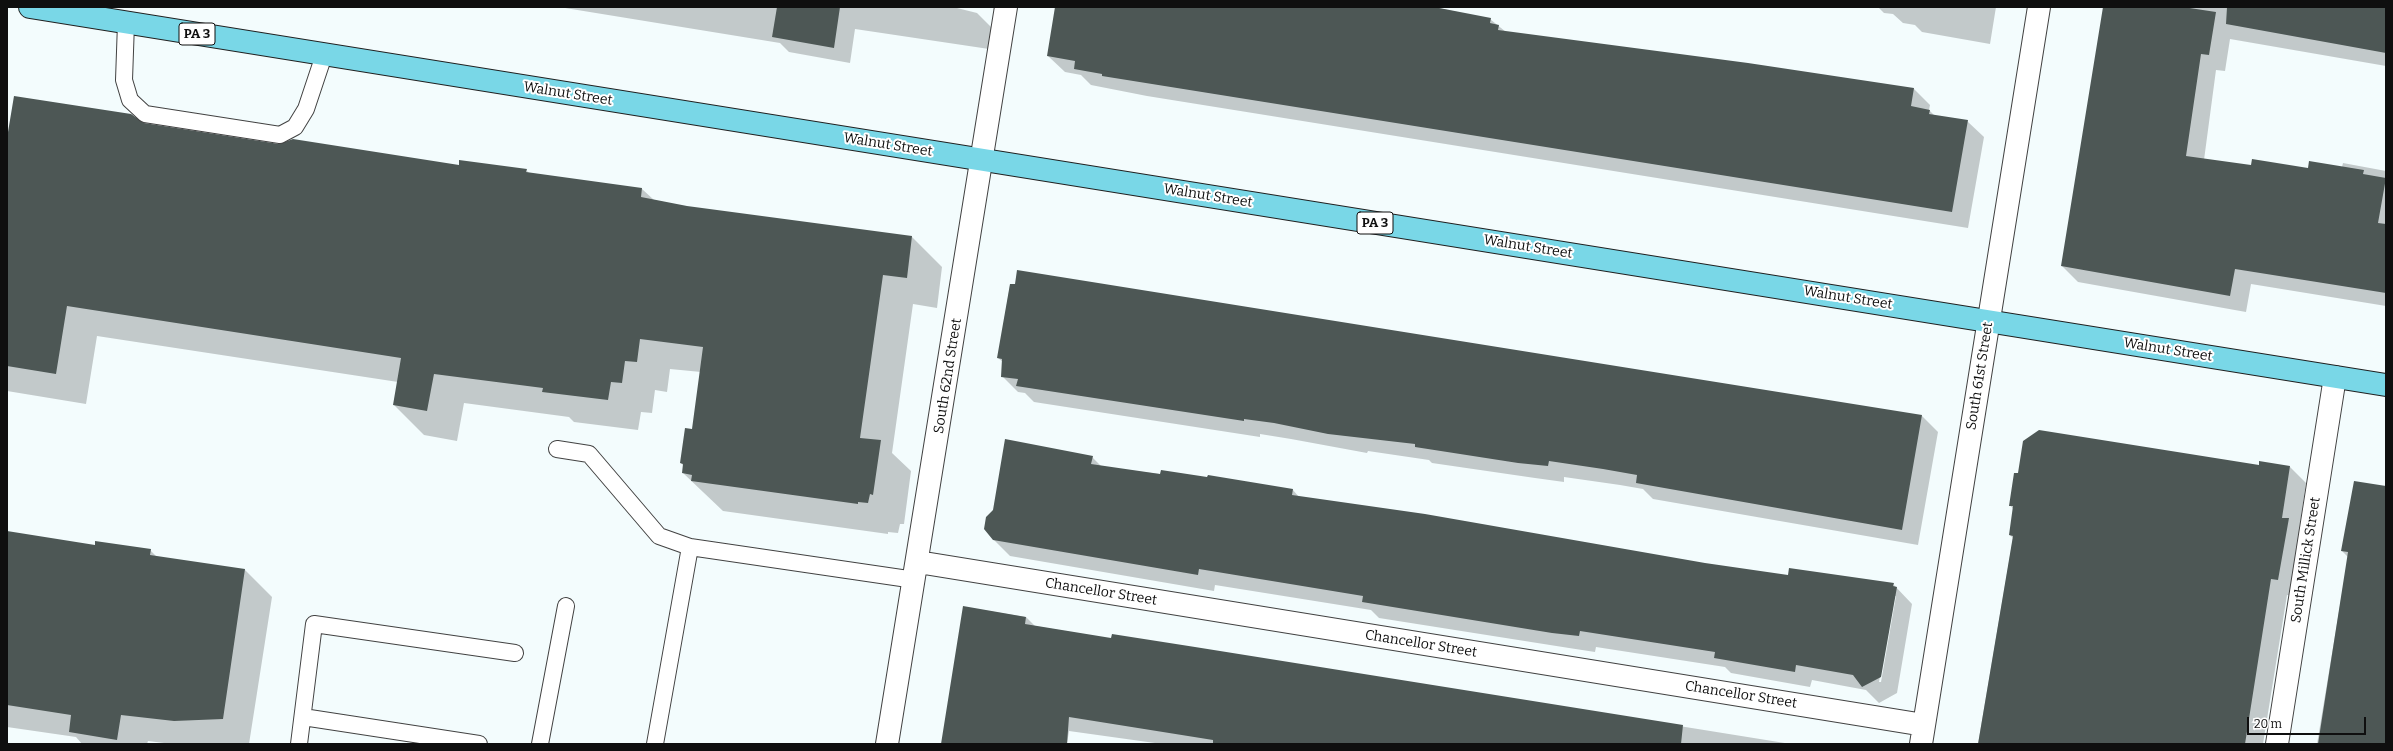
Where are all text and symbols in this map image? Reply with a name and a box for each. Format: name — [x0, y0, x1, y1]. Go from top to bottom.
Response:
road number: PA 3 — [179, 23, 215, 45]
street label: Walnut Street — [522, 79, 614, 109]
street label: Walnut Street — [842, 130, 934, 160]
street label: Walnut Street — [1162, 181, 1254, 211]
road number: PA 3 — [1357, 212, 1393, 234]
street label: Walnut Street — [1482, 232, 1574, 262]
street label: Walnut Street — [1802, 283, 1894, 313]
street label: South 62nd Street — [931, 317, 965, 435]
street label: South 61st Street — [1963, 321, 1997, 431]
street label: Walnut Street — [2122, 335, 2214, 365]
street label: South Millick Street — [2288, 496, 2324, 624]
street label: Chancellor Street — [1044, 575, 1158, 609]
street label: Chancellor Street — [1364, 627, 1478, 661]
street label: Chancellor Street — [1684, 678, 1798, 712]
scale bar — [2249, 709, 2368, 735]
text: 20 m — [2254, 717, 2282, 731]

